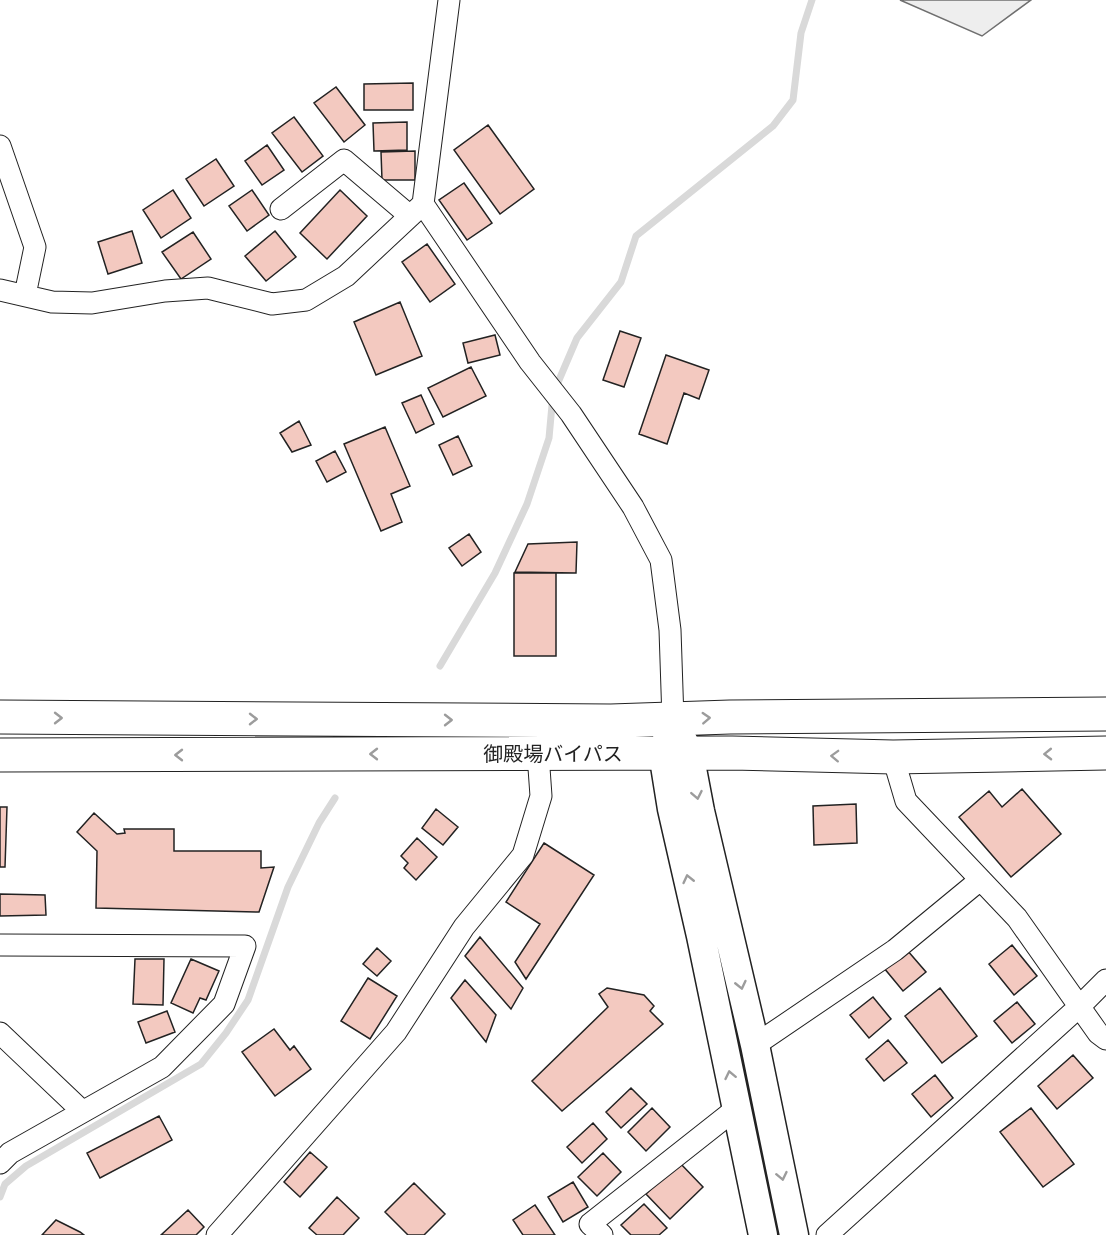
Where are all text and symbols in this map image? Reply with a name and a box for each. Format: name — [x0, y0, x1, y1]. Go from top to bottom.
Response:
one-way arrow — [54, 712, 63, 724]
one-way arrow — [702, 712, 711, 725]
one-way arrow — [249, 713, 258, 725]
one-way arrow — [444, 714, 453, 726]
street label: 御殿場バイパス — [483, 741, 623, 768]
one-way arrow — [369, 748, 378, 760]
one-way arrow — [1043, 748, 1052, 761]
one-way arrow — [174, 749, 183, 761]
one-way arrow — [830, 749, 839, 762]
one-way arrow — [690, 790, 703, 800]
one-way arrow — [682, 874, 695, 884]
one-way arrow — [733, 980, 746, 990]
one-way arrow — [724, 1070, 737, 1080]
one-way arrow — [774, 1170, 787, 1180]

